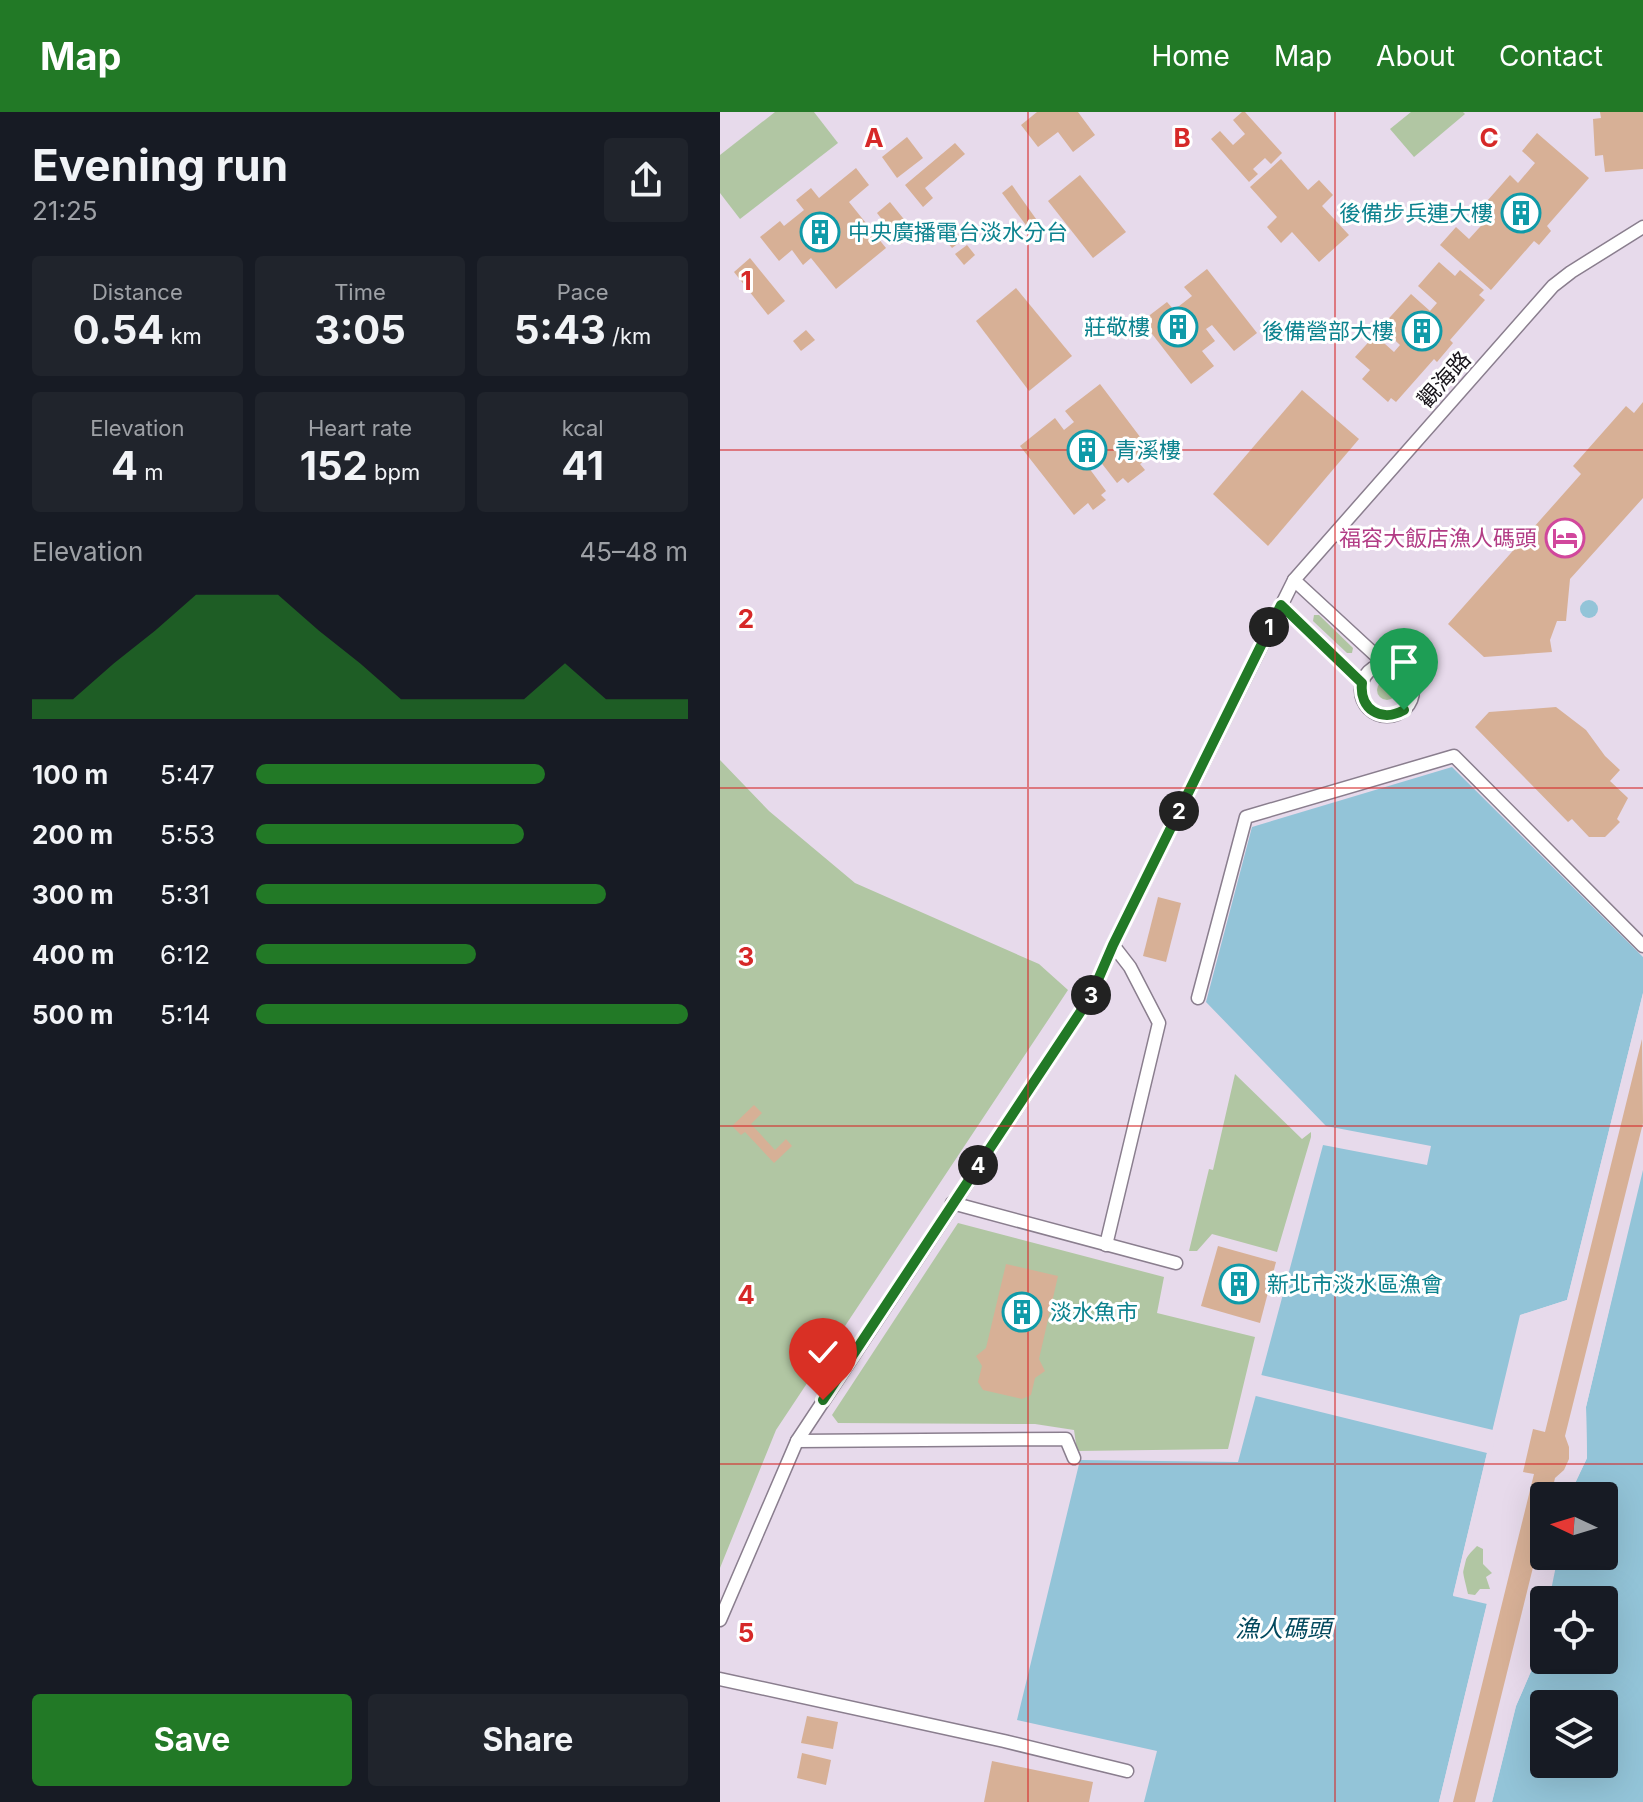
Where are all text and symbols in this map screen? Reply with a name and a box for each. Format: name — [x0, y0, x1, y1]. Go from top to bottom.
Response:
text: Map — [40, 33, 121, 79]
text: Home — [1151, 39, 1230, 73]
text: Map — [1274, 39, 1332, 73]
text: About — [1376, 39, 1455, 73]
text: Contact — [1499, 39, 1603, 73]
text: A — [864, 122, 884, 153]
text: B — [1173, 122, 1191, 153]
text: C — [1479, 122, 1499, 153]
text: Evening run — [32, 138, 288, 192]
button: share — [604, 138, 688, 222]
building icon: 後備步兵連大樓 — [1500, 192, 1542, 234]
text: 21:25 — [32, 195, 98, 226]
place label: 後備步兵連大樓 — [1339, 200, 1493, 226]
building icon: 中央廣播電台淡水分台 — [799, 211, 841, 253]
place label: 中央廣播電台淡水分台 — [848, 219, 1068, 245]
text: 1 — [740, 265, 752, 296]
text: Distance — [92, 279, 183, 305]
text: Time — [334, 279, 386, 305]
text: Pace — [557, 279, 609, 305]
text: 0.54 — [73, 305, 164, 354]
text: 3:05 — [314, 305, 406, 354]
text: 5:43 — [514, 305, 606, 354]
building icon: 莊敬樓 — [1157, 306, 1199, 348]
building icon: 後備營部大樓 — [1401, 310, 1443, 352]
place label: 莊敬樓 — [1084, 314, 1150, 340]
place label: 後備營部大樓 — [1262, 318, 1394, 344]
text: km — [164, 323, 202, 349]
text: /km — [606, 323, 651, 349]
street label: 觀海路 — [1412, 346, 1476, 412]
text: Elevation — [90, 415, 184, 441]
text: Heart rate — [308, 415, 412, 441]
text: kcal — [562, 415, 604, 441]
building icon: 青溪樓 — [1066, 429, 1108, 471]
place label: 青溪樓 — [1115, 437, 1181, 463]
text: 4 — [111, 441, 138, 490]
text: 152 — [300, 441, 368, 490]
text: 41 — [561, 441, 604, 490]
text: m — [138, 459, 164, 485]
text: bpm — [368, 459, 420, 485]
hotel icon: 福容大飯店漁人碼頭 — [1544, 517, 1586, 559]
place label: 福容大飯店漁人碼頭 — [1339, 525, 1537, 551]
text: Elevation — [32, 536, 143, 567]
text: 45–48 m — [579, 536, 688, 567]
text: 2 — [738, 603, 754, 634]
pin: 1 — [1249, 607, 1289, 647]
text: 1 — [1264, 614, 1274, 640]
pin — [1370, 628, 1438, 710]
icon: arrive — [1382, 640, 1426, 684]
text: 100 m — [32, 759, 108, 790]
text: 5:47 — [160, 759, 215, 790]
pin: 2 — [1159, 791, 1199, 831]
text: 2 — [1172, 798, 1186, 824]
text: 200 m — [32, 819, 113, 850]
text: 5:53 — [160, 819, 215, 850]
text: 300 m — [32, 879, 114, 910]
text: 5:31 — [160, 879, 210, 910]
text: 400 m — [32, 939, 115, 970]
text: 6:12 — [160, 939, 210, 970]
text: 3 — [738, 941, 754, 972]
pin: 3 — [1071, 975, 1111, 1015]
text: 3 — [1084, 982, 1098, 1008]
text: 500 m — [32, 999, 114, 1030]
text: 5:14 — [160, 999, 211, 1030]
pin: 4 — [958, 1145, 998, 1185]
text: 4 — [971, 1152, 985, 1178]
building icon: 新北市淡水區漁會 — [1218, 1263, 1260, 1305]
place label: 新北市淡水區漁會 — [1267, 1271, 1443, 1297]
text: 4 — [737, 1279, 755, 1310]
building icon: 淡水魚市 — [1001, 1291, 1043, 1333]
place label: 淡水魚市 — [1050, 1299, 1138, 1325]
pin — [789, 1318, 857, 1400]
icon: check — [801, 1330, 845, 1374]
north arrow — [1530, 1482, 1618, 1570]
map controls — [1530, 1482, 1618, 1778]
button: locate — [1530, 1586, 1618, 1674]
water label: 漁人碼頭 — [1235, 1614, 1335, 1643]
text: 5 — [738, 1617, 754, 1648]
button: layers — [1530, 1690, 1618, 1778]
button: Save — [32, 1694, 352, 1786]
button: Share — [368, 1694, 688, 1786]

